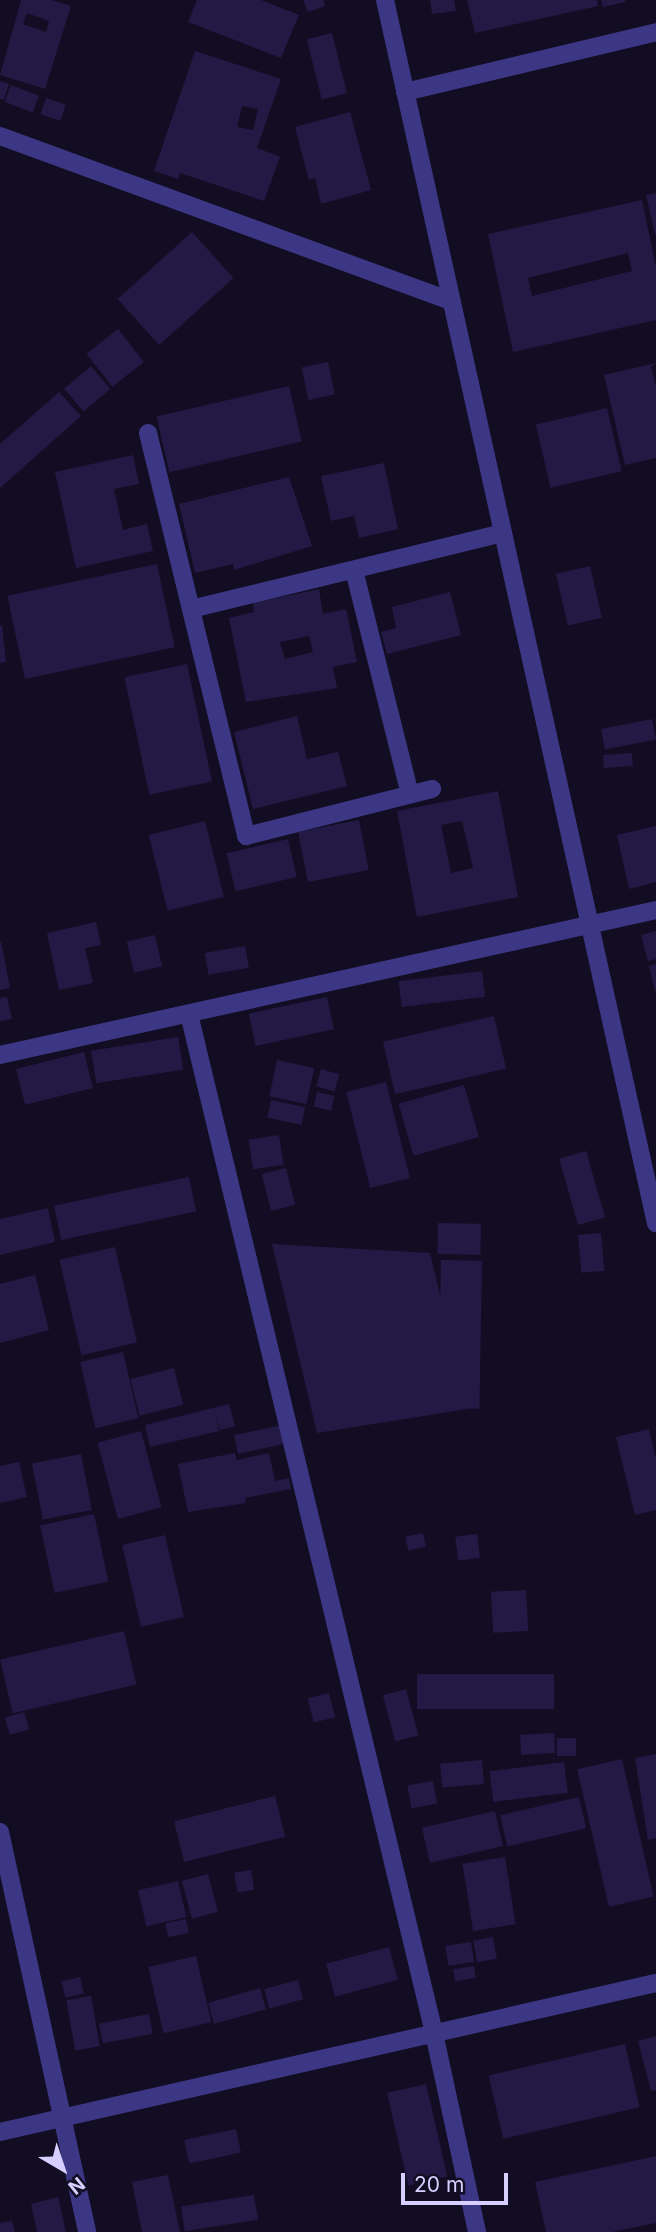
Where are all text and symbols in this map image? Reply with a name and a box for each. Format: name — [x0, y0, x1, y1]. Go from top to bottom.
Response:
north arrow — [28, 2134, 98, 2204]
scale bar — [404, 2158, 511, 2202]
text: N — [64, 2172, 89, 2199]
text: 20 m — [414, 2172, 464, 2197]

